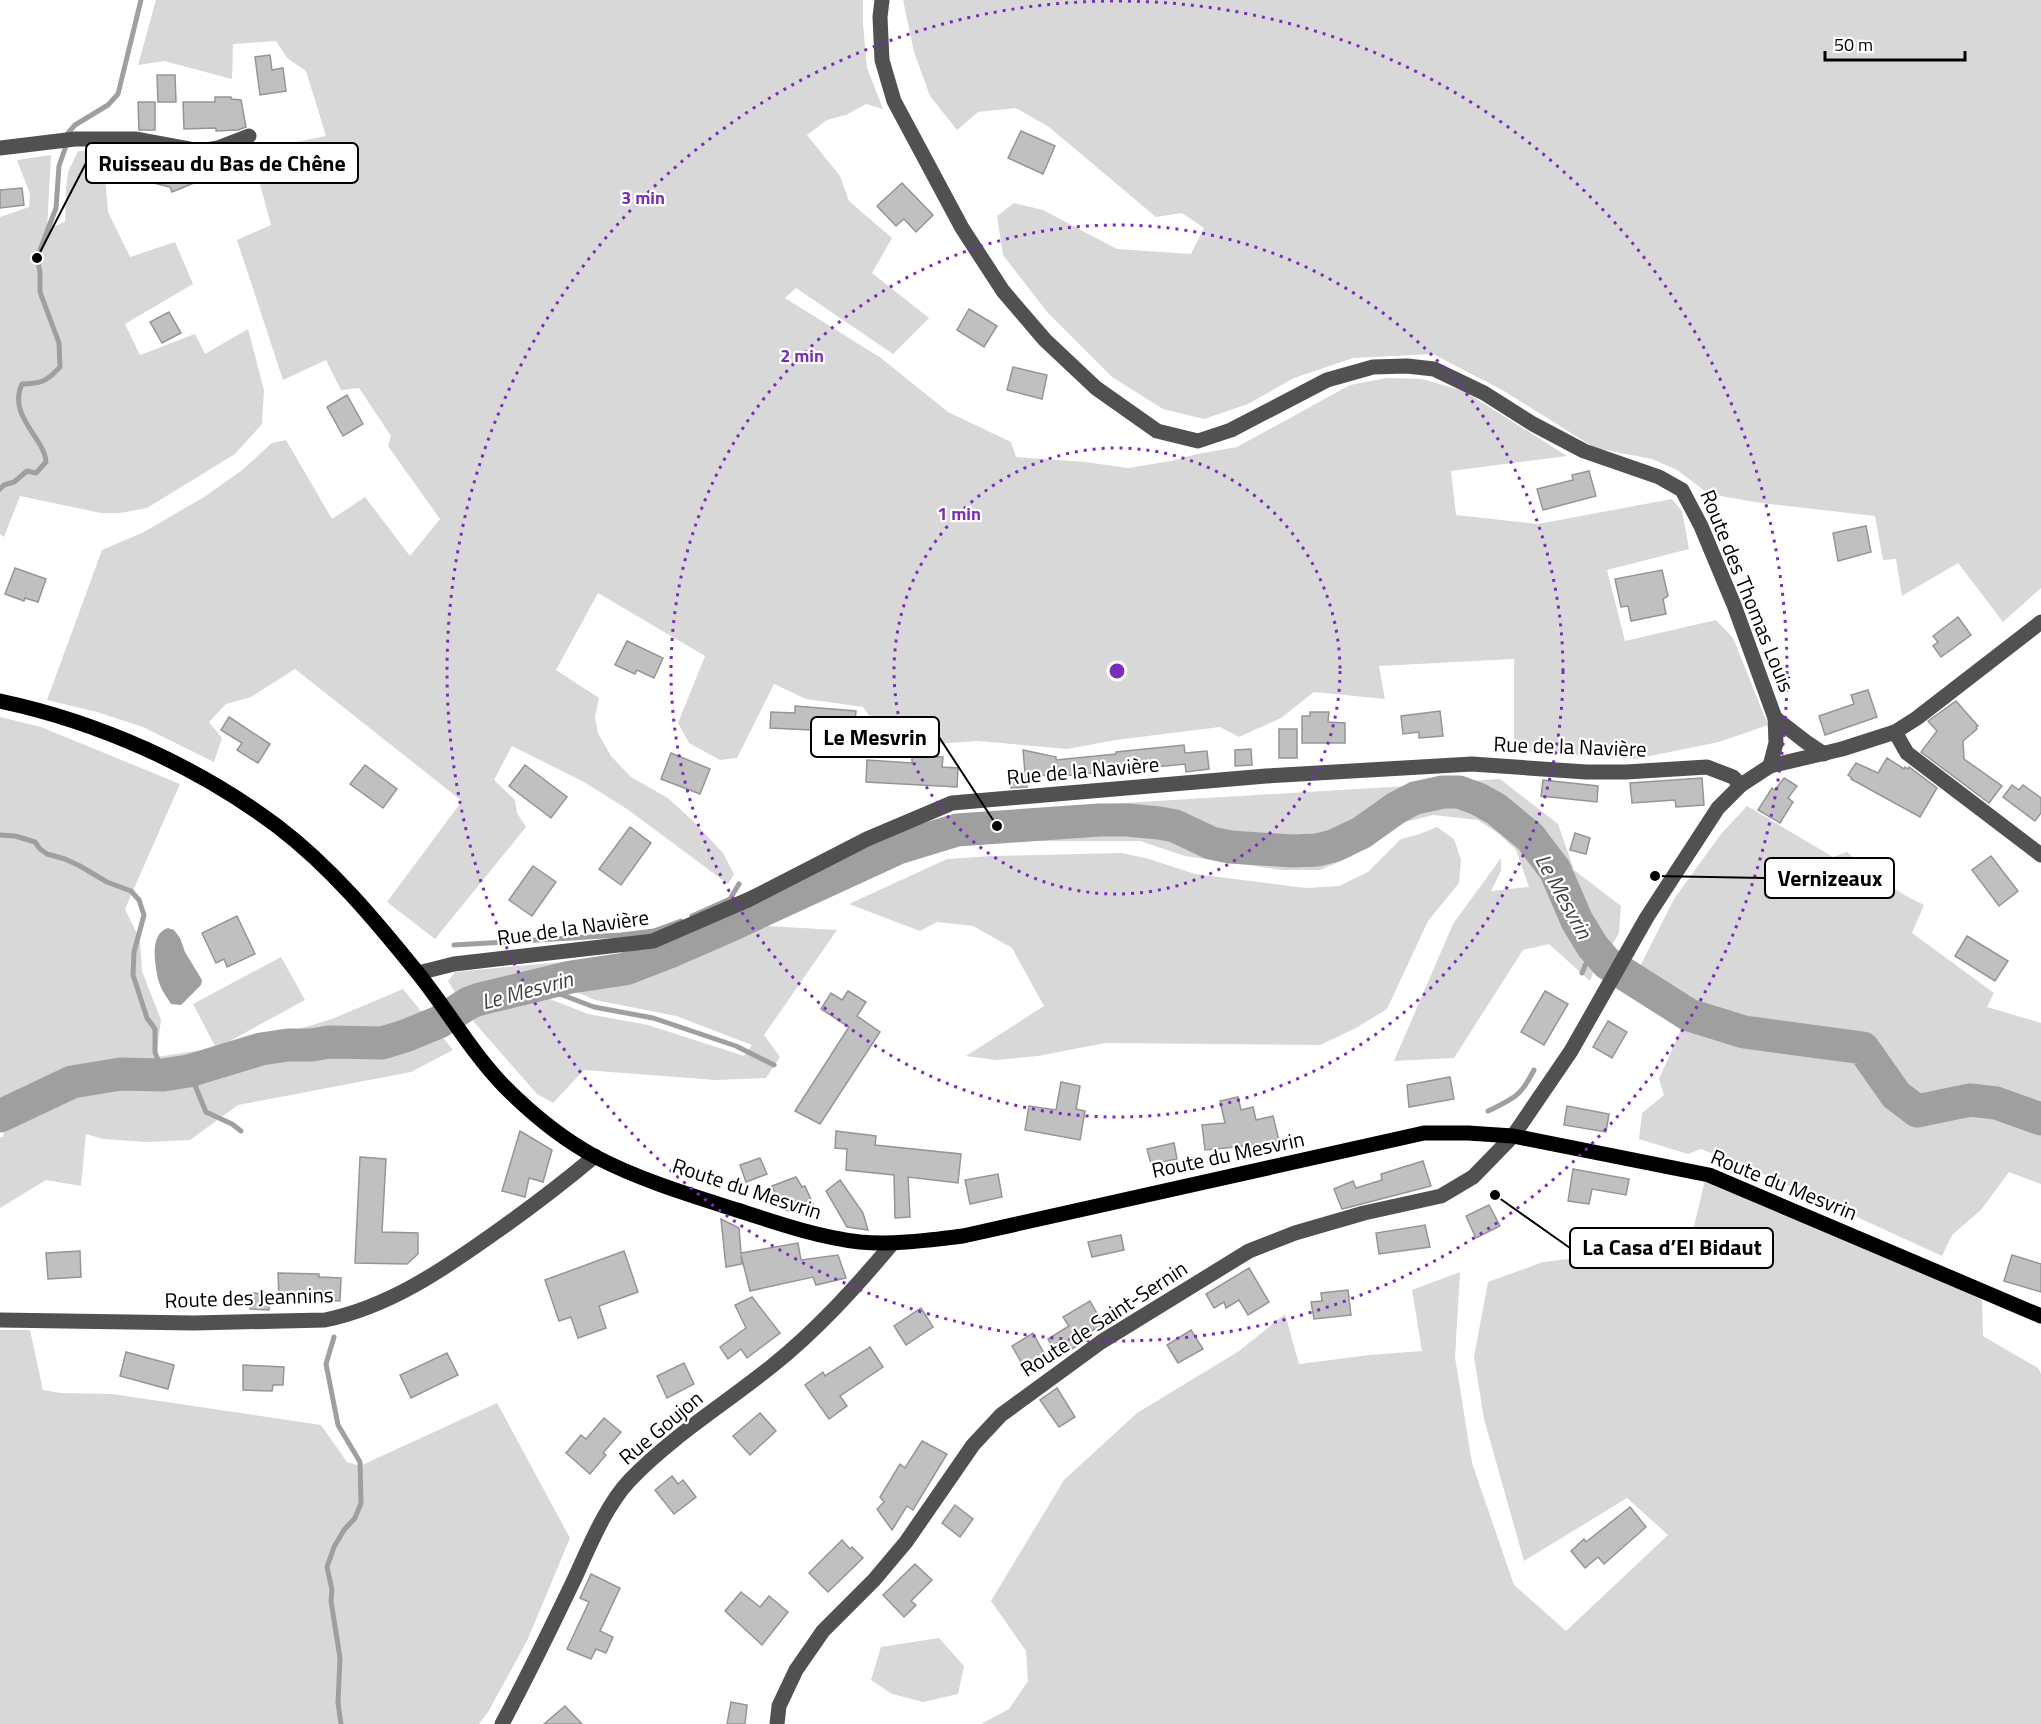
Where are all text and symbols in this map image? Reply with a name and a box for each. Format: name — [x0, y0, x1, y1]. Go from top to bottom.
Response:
scale bar — [1825, 24, 1964, 62]
text: 50 m — [1834, 31, 1873, 58]
callout: Ruisseau du Bas de Chêne — [86, 143, 358, 183]
text: Ruisseau du Bas de Chêne — [98, 146, 346, 180]
text: 3 min — [621, 184, 665, 211]
text: 2 min — [780, 342, 824, 369]
street label: Route des Thomas Louis — [1693, 484, 1803, 697]
text: 1 min — [937, 500, 981, 527]
centre of rings — [1107, 661, 1127, 681]
callout: Le Mesvrin — [811, 717, 939, 757]
text: Le Mesvrin — [823, 720, 927, 754]
street label: Rue de la Navière — [1493, 727, 1647, 765]
street label: Rue de la Navière — [1005, 747, 1161, 793]
water label: Le Mesvrin — [1527, 847, 1602, 946]
callout: Vernizeaux — [1765, 858, 1894, 898]
text: Vernizeaux — [1778, 861, 1883, 895]
street label: Rue de la Navière — [495, 901, 651, 954]
water label: Le Mesvrin — [478, 961, 577, 1018]
street label: Route du Mesvrin — [1148, 1122, 1307, 1186]
street label: Route du Mesvrin — [1706, 1140, 1862, 1228]
street label: Route du Mesvrin — [668, 1149, 826, 1227]
callout: La Casa d’El Bidaut — [1570, 1228, 1773, 1268]
text: La Casa d’El Bidaut — [1582, 1230, 1762, 1264]
street label: Route de Saint-Sernin — [1014, 1252, 1193, 1384]
street label: Route des Jeannins — [164, 1278, 334, 1316]
street label: Rue Goujon — [611, 1382, 709, 1472]

